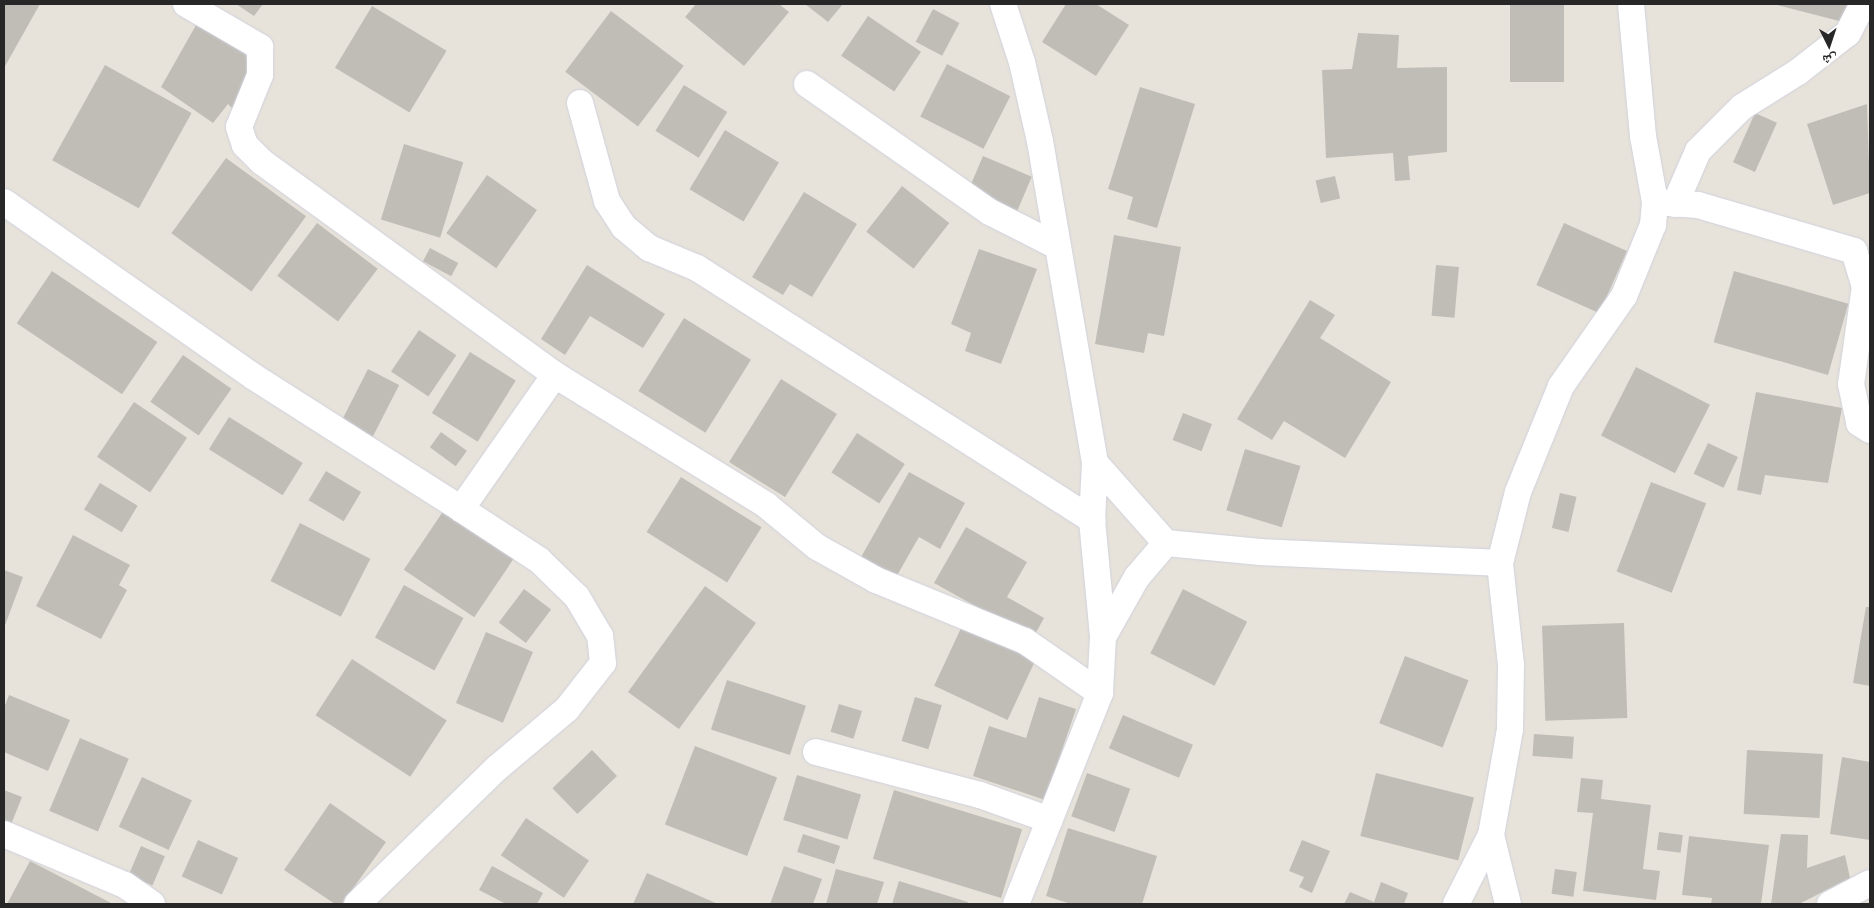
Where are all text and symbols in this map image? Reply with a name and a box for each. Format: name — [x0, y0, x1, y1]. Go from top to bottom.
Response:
north arrow — [1804, 20, 1854, 70]
text: ش — [1822, 51, 1838, 69]

